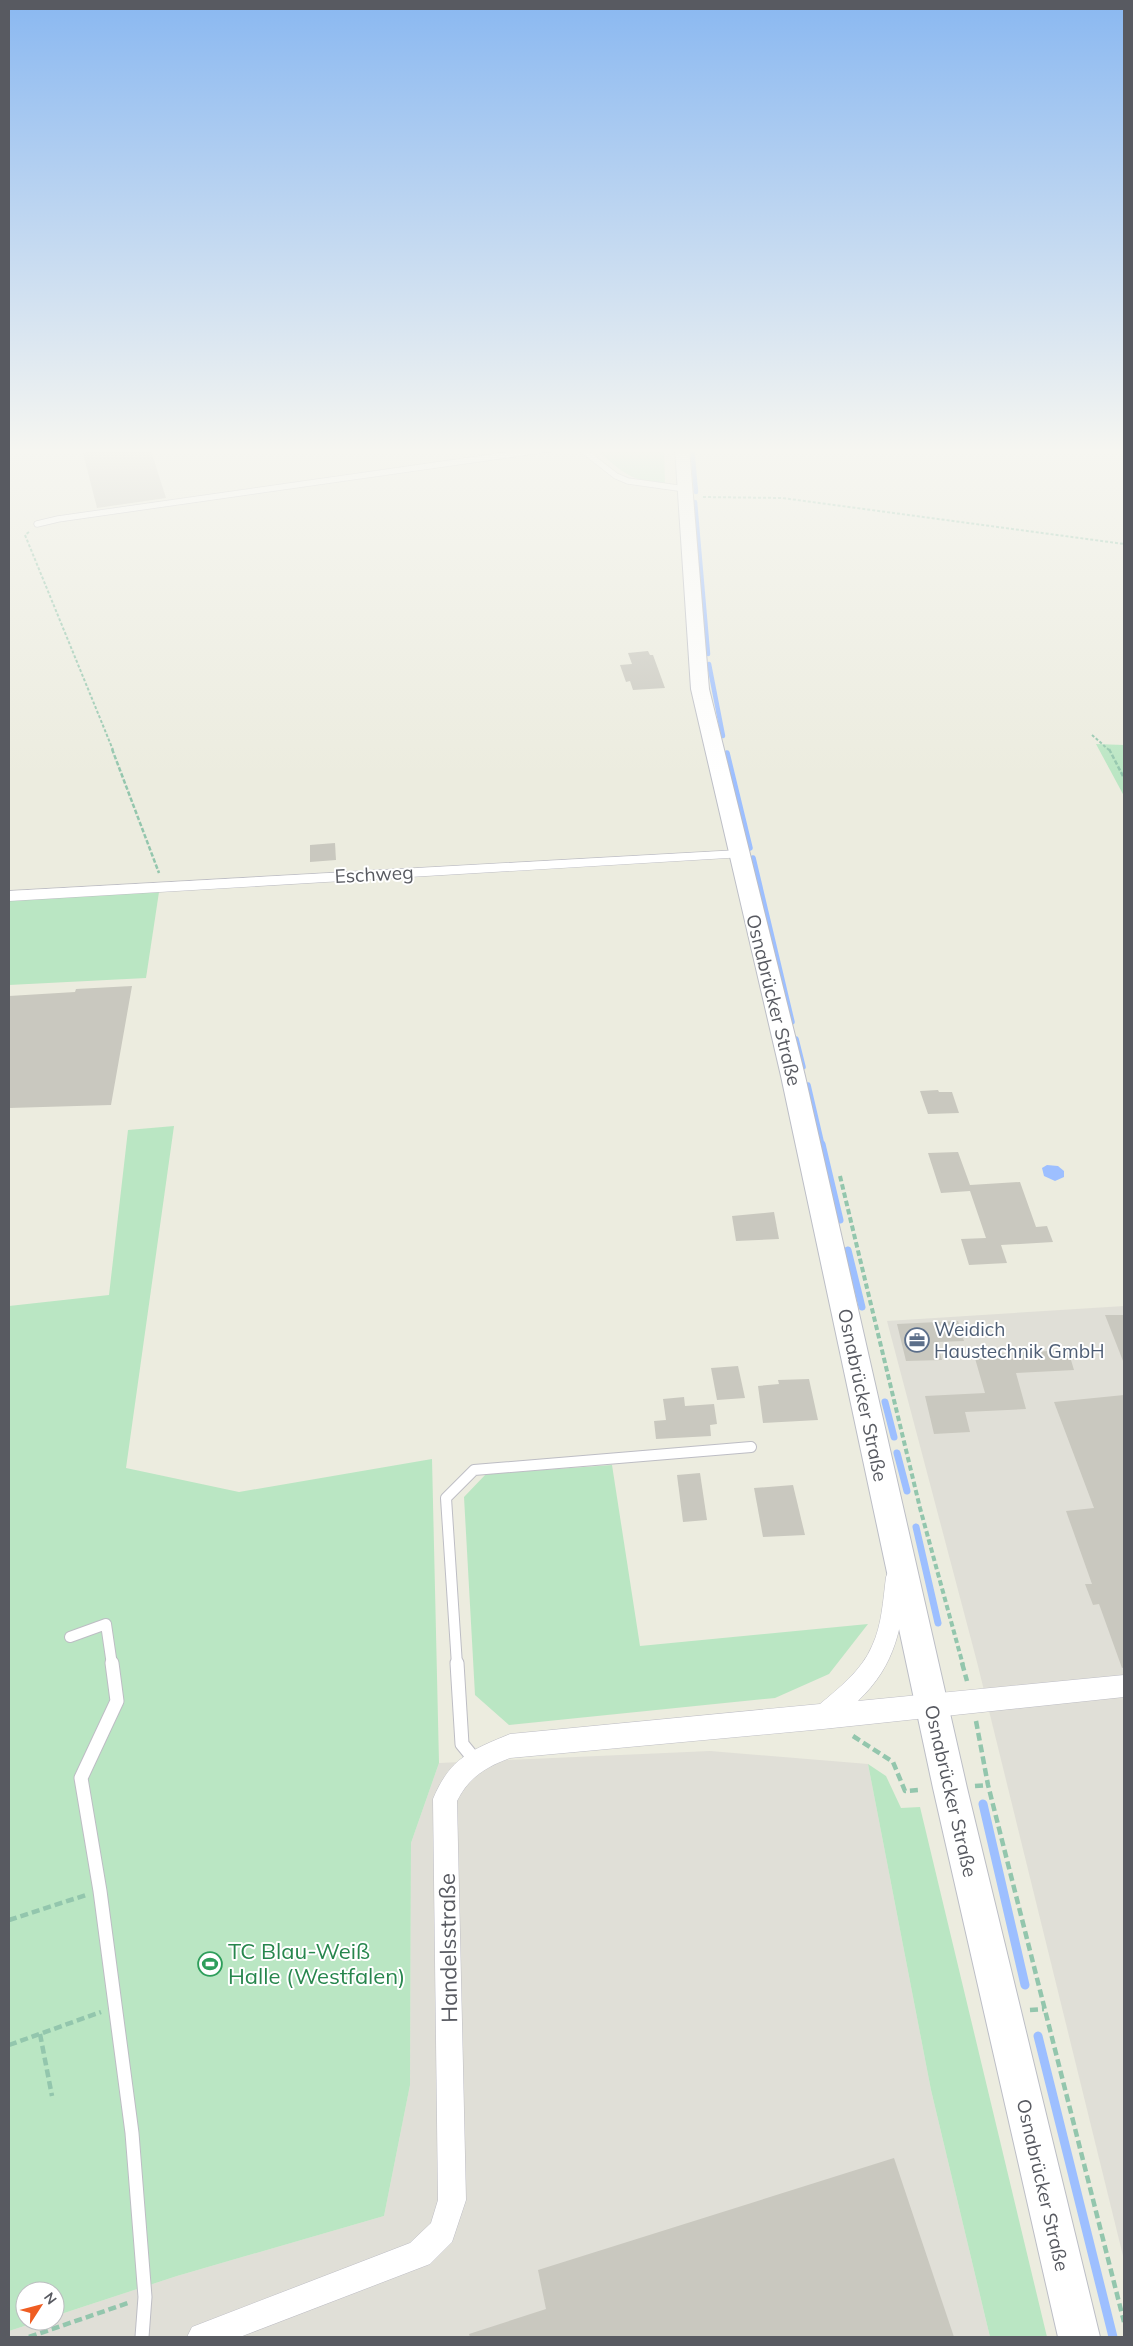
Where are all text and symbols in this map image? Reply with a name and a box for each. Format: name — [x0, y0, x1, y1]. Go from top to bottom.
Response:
street label: Eschweg — [334, 860, 414, 888]
street label: Osnabrücker Straße — [741, 912, 807, 1088]
street label: Osnabrücker Straße — [833, 1306, 893, 1484]
place label: Weidich Haustechnik GmbH — [934, 1317, 1105, 1363]
office icon: Weidich Haustechnik GmbH — [904, 1327, 930, 1353]
street label: Osnabrücker Straße — [920, 1703, 982, 1879]
street label: Handelsstraße — [433, 1873, 463, 2023]
place label: TC Blau-Weiß Halle (Westfalen) — [228, 1937, 405, 1990]
sports icon: TC Blau-Weiß Halle (Westfalen) — [197, 1951, 223, 1977]
street label: Osnabrücker Straße — [1012, 2097, 1074, 2273]
north arrow — [15, 2281, 65, 2331]
text: N — [40, 2289, 61, 2308]

